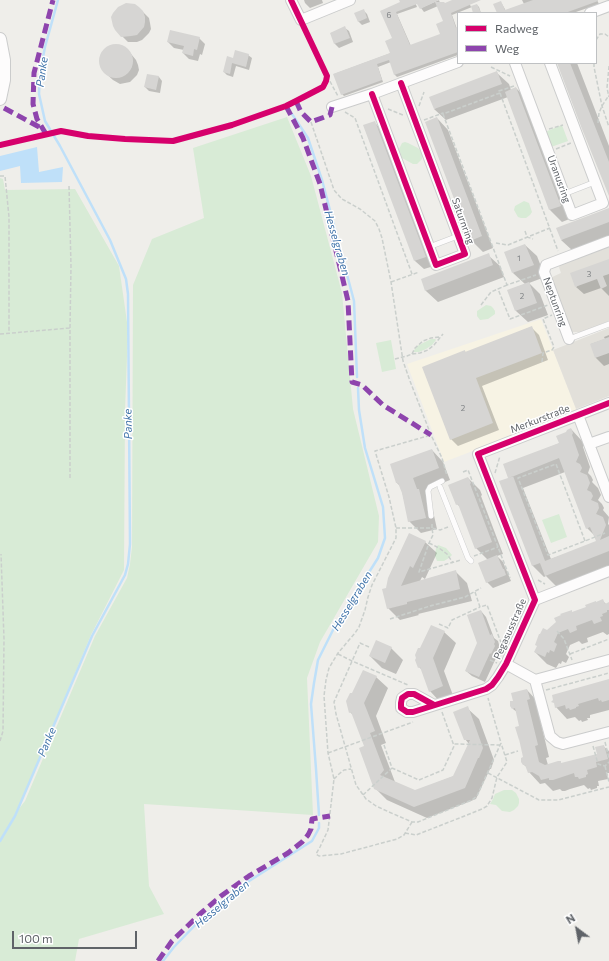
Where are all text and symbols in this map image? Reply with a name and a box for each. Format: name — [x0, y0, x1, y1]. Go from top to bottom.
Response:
house number: 6 — [387, 10, 391, 20]
legend — [457, 12, 597, 64]
text: Radweg — [495, 21, 538, 35]
text: Weg — [495, 41, 519, 55]
water label: Panke — [33, 56, 51, 88]
street label: Uranusring — [545, 153, 573, 205]
street label: Saturnring — [449, 196, 477, 246]
water label: Hesselgraben — [321, 209, 353, 277]
house number: 1 — [517, 253, 521, 263]
house number: 3 — [587, 269, 591, 279]
street label: Neptunring — [541, 276, 569, 328]
house number: 2 — [520, 291, 524, 301]
street label: Merkurstraße — [509, 402, 571, 436]
house number: 2 — [461, 403, 465, 413]
water label: Panke — [121, 409, 135, 439]
water label: Hesselgraben — [329, 569, 375, 633]
street label: Pegasusstraße — [491, 597, 529, 661]
water label: Panke — [35, 725, 59, 759]
water label: Hesselgraben — [192, 877, 252, 931]
north arrow — [557, 909, 597, 949]
text: N — [563, 911, 577, 926]
scale bar — [14, 923, 139, 949]
text: 100 m — [19, 931, 53, 945]

